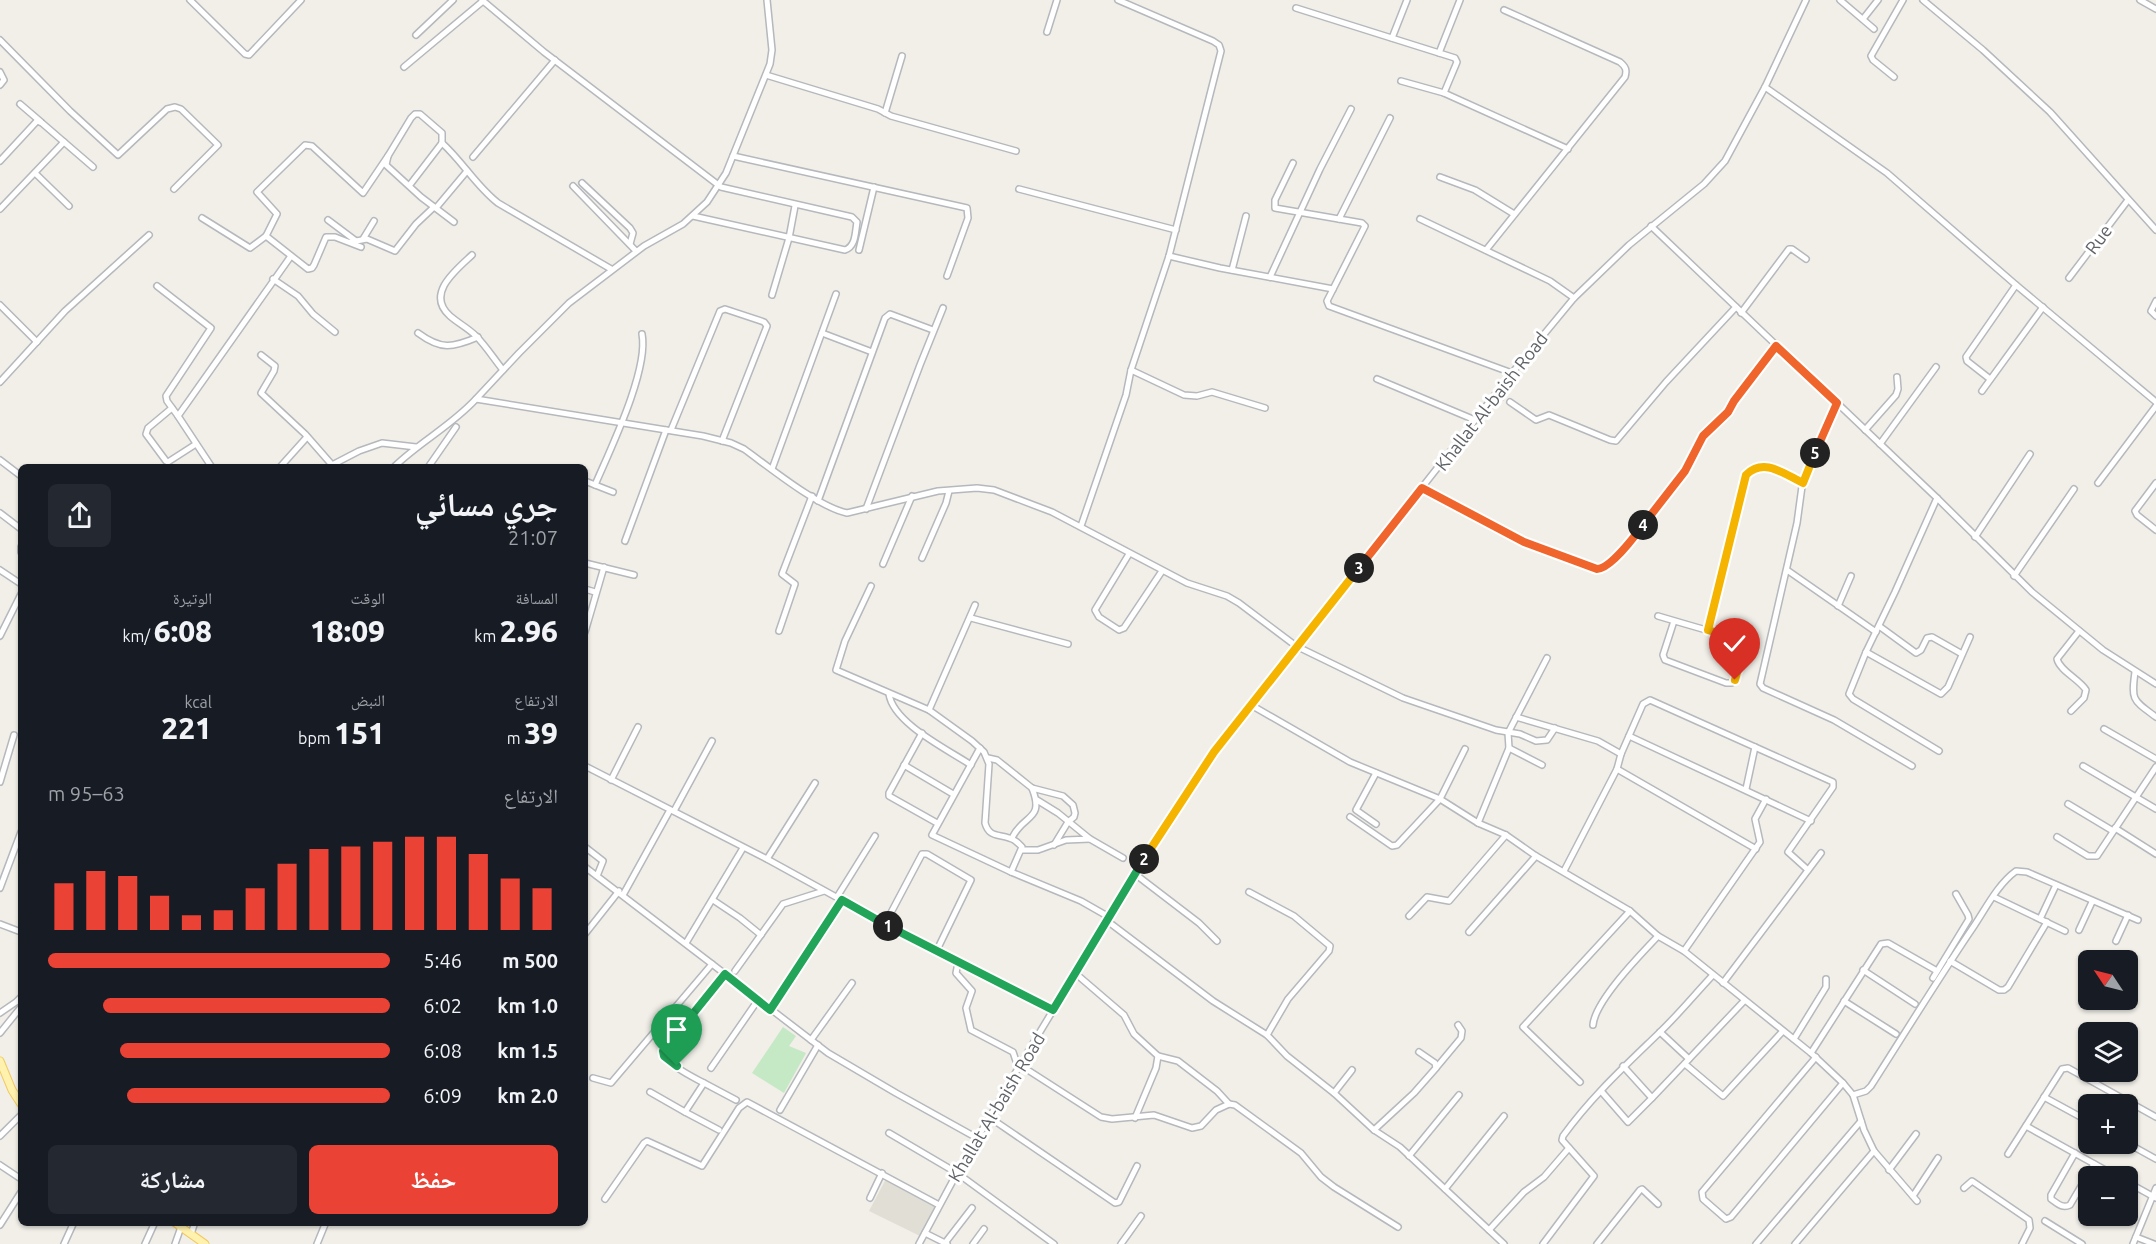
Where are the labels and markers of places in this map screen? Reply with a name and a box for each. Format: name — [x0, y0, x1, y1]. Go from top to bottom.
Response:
pin: 5 — [1800, 438, 1830, 468]
pin: 4 — [1628, 510, 1658, 540]
pin: 3 — [1344, 553, 1374, 583]
pin — [1709, 618, 1760, 680]
pin: 2 — [1129, 844, 1159, 874]
pin: 1 — [873, 911, 903, 941]
pin — [651, 1004, 702, 1066]

